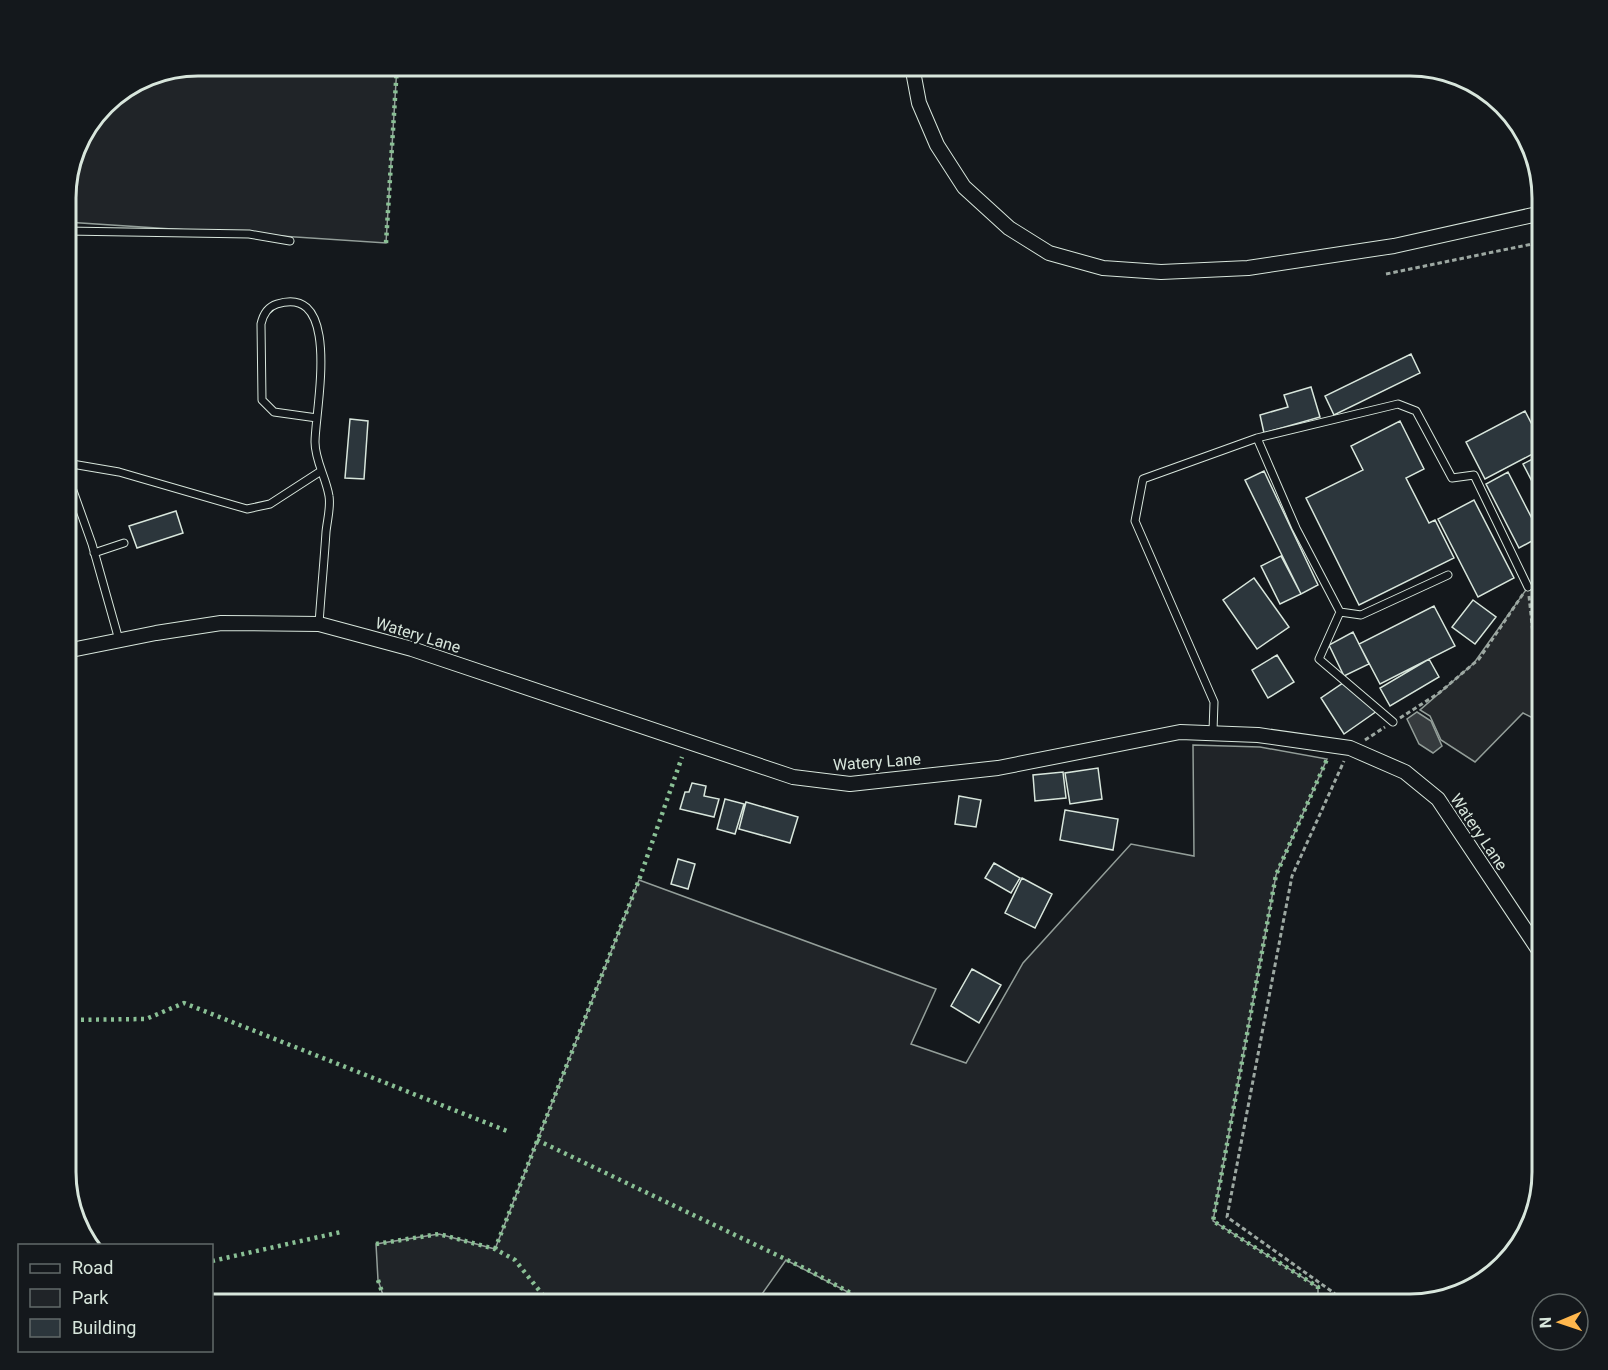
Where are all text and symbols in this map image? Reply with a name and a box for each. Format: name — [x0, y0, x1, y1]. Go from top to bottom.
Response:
street label: Watery Lane — [373, 613, 463, 657]
street label: Watery Lane — [832, 749, 922, 775]
street label: Watery Lane — [1446, 790, 1512, 874]
legend — [18, 1244, 213, 1352]
text: Road — [72, 1257, 113, 1278]
text: Park — [72, 1287, 109, 1308]
north arrow — [1530, 1292, 1590, 1352]
text: Building — [72, 1317, 136, 1338]
text: N — [1536, 1317, 1555, 1328]

